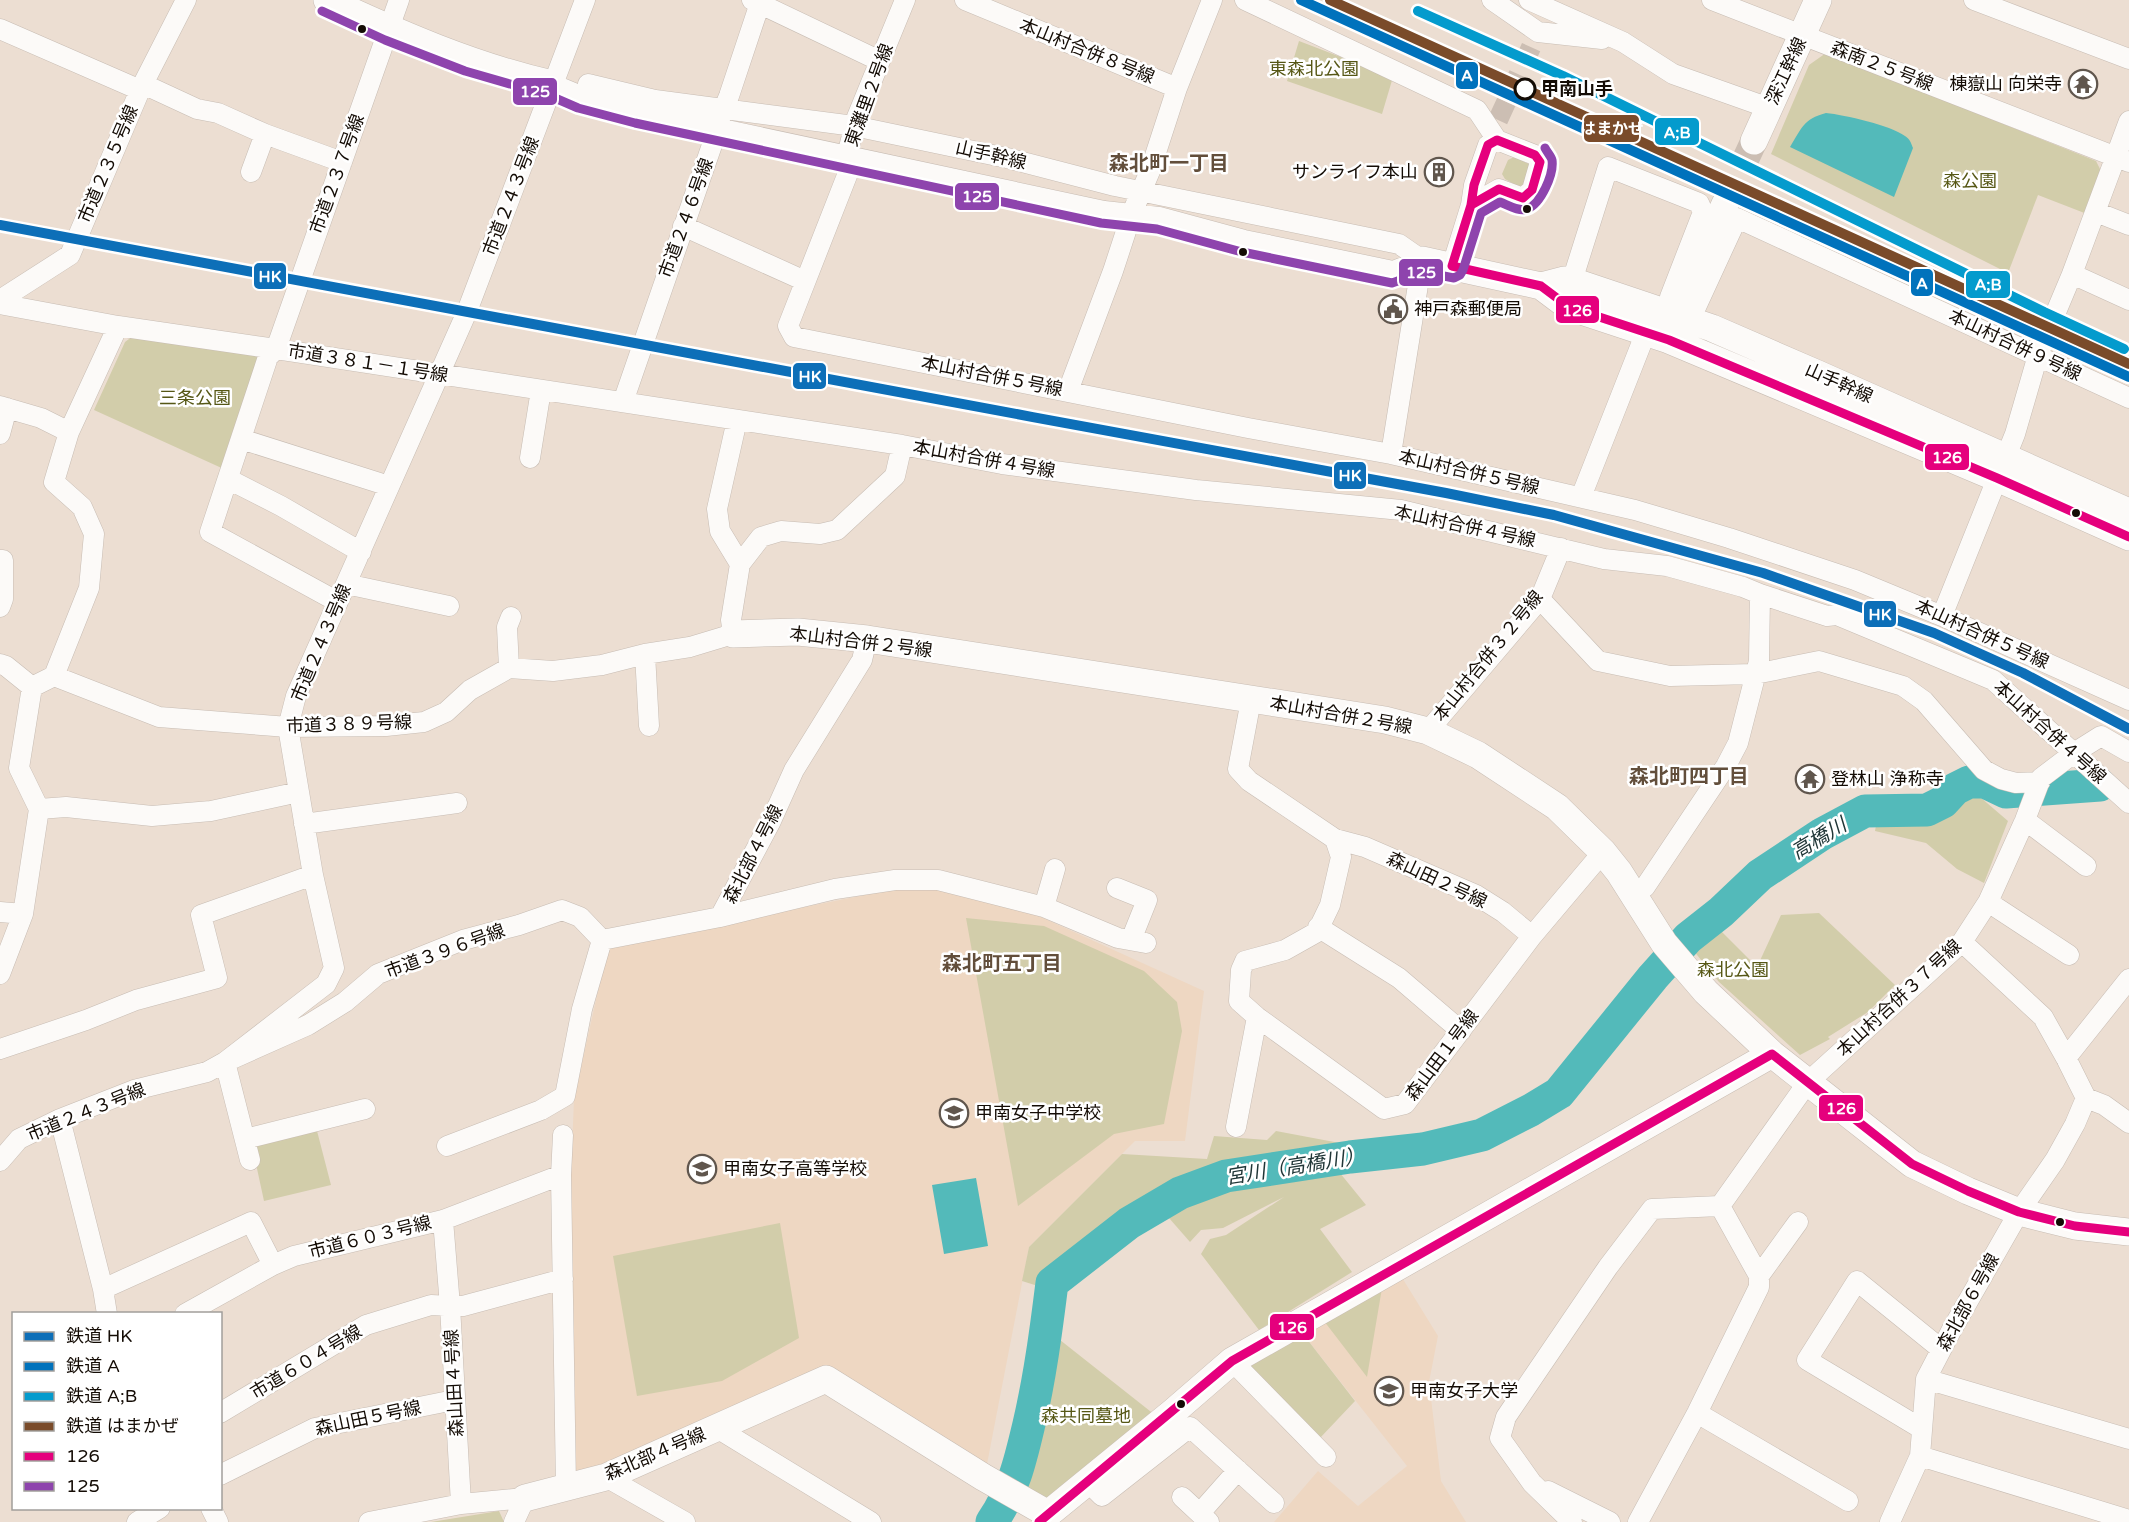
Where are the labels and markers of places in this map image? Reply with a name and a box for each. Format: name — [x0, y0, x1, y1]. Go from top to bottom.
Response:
unlabelled marker — [356, 23, 368, 35]
temple icon: 棟嶽山 向栄寺 — [2067, 68, 2099, 100]
place label: 棟嶽山 向栄寺 — [1949, 73, 2062, 95]
marker: 甲南山手 — [1514, 78, 1536, 100]
place label: 甲南山手 — [1541, 78, 1613, 100]
building icon: サンライフ本山 — [1423, 156, 1455, 188]
place label: サンライフ本山 — [1292, 161, 1418, 183]
unlabelled marker — [1521, 203, 1533, 215]
unlabelled marker — [1237, 246, 1249, 258]
public building icon: 神戸森郵便局 — [1377, 293, 1409, 325]
place label: 神戸森郵便局 — [1414, 298, 1522, 320]
unlabelled marker — [2070, 507, 2082, 519]
temple icon: 登林山 浄称寺 — [1794, 763, 1826, 795]
place label: 登林山 浄称寺 — [1831, 768, 1944, 790]
school or university icon: 甲南女子中学校 — [938, 1097, 970, 1129]
place label: 甲南女子中学校 — [975, 1102, 1101, 1124]
school or university icon: 甲南女子高等学校 — [686, 1153, 718, 1185]
place label: 甲南女子高等学校 — [723, 1158, 867, 1180]
unlabelled marker — [2054, 1216, 2066, 1228]
school or university icon: 甲南女子大学 — [1373, 1375, 1405, 1407]
place label: 甲南女子大学 — [1410, 1380, 1518, 1402]
unlabelled marker — [1175, 1398, 1187, 1410]

